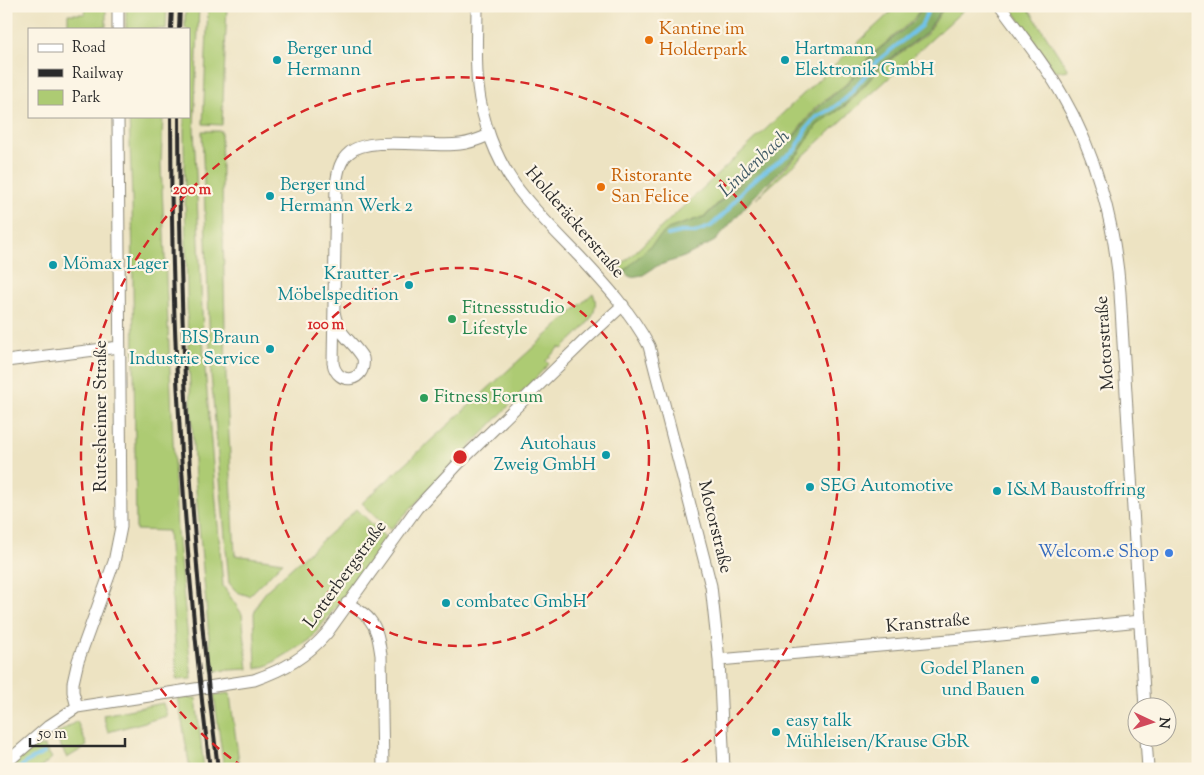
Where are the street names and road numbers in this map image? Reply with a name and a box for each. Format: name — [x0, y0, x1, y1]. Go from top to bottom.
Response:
street label: Holderäckerstraße — [518, 161, 630, 285]
street label: Motorstraße — [1090, 295, 1122, 391]
street label: Rutesheimer Straße — [89, 340, 115, 492]
street label: Motorstraße — [690, 478, 738, 576]
street label: Lotterbergstraße — [298, 516, 394, 634]
street label: Kranstraße — [885, 607, 971, 641]

